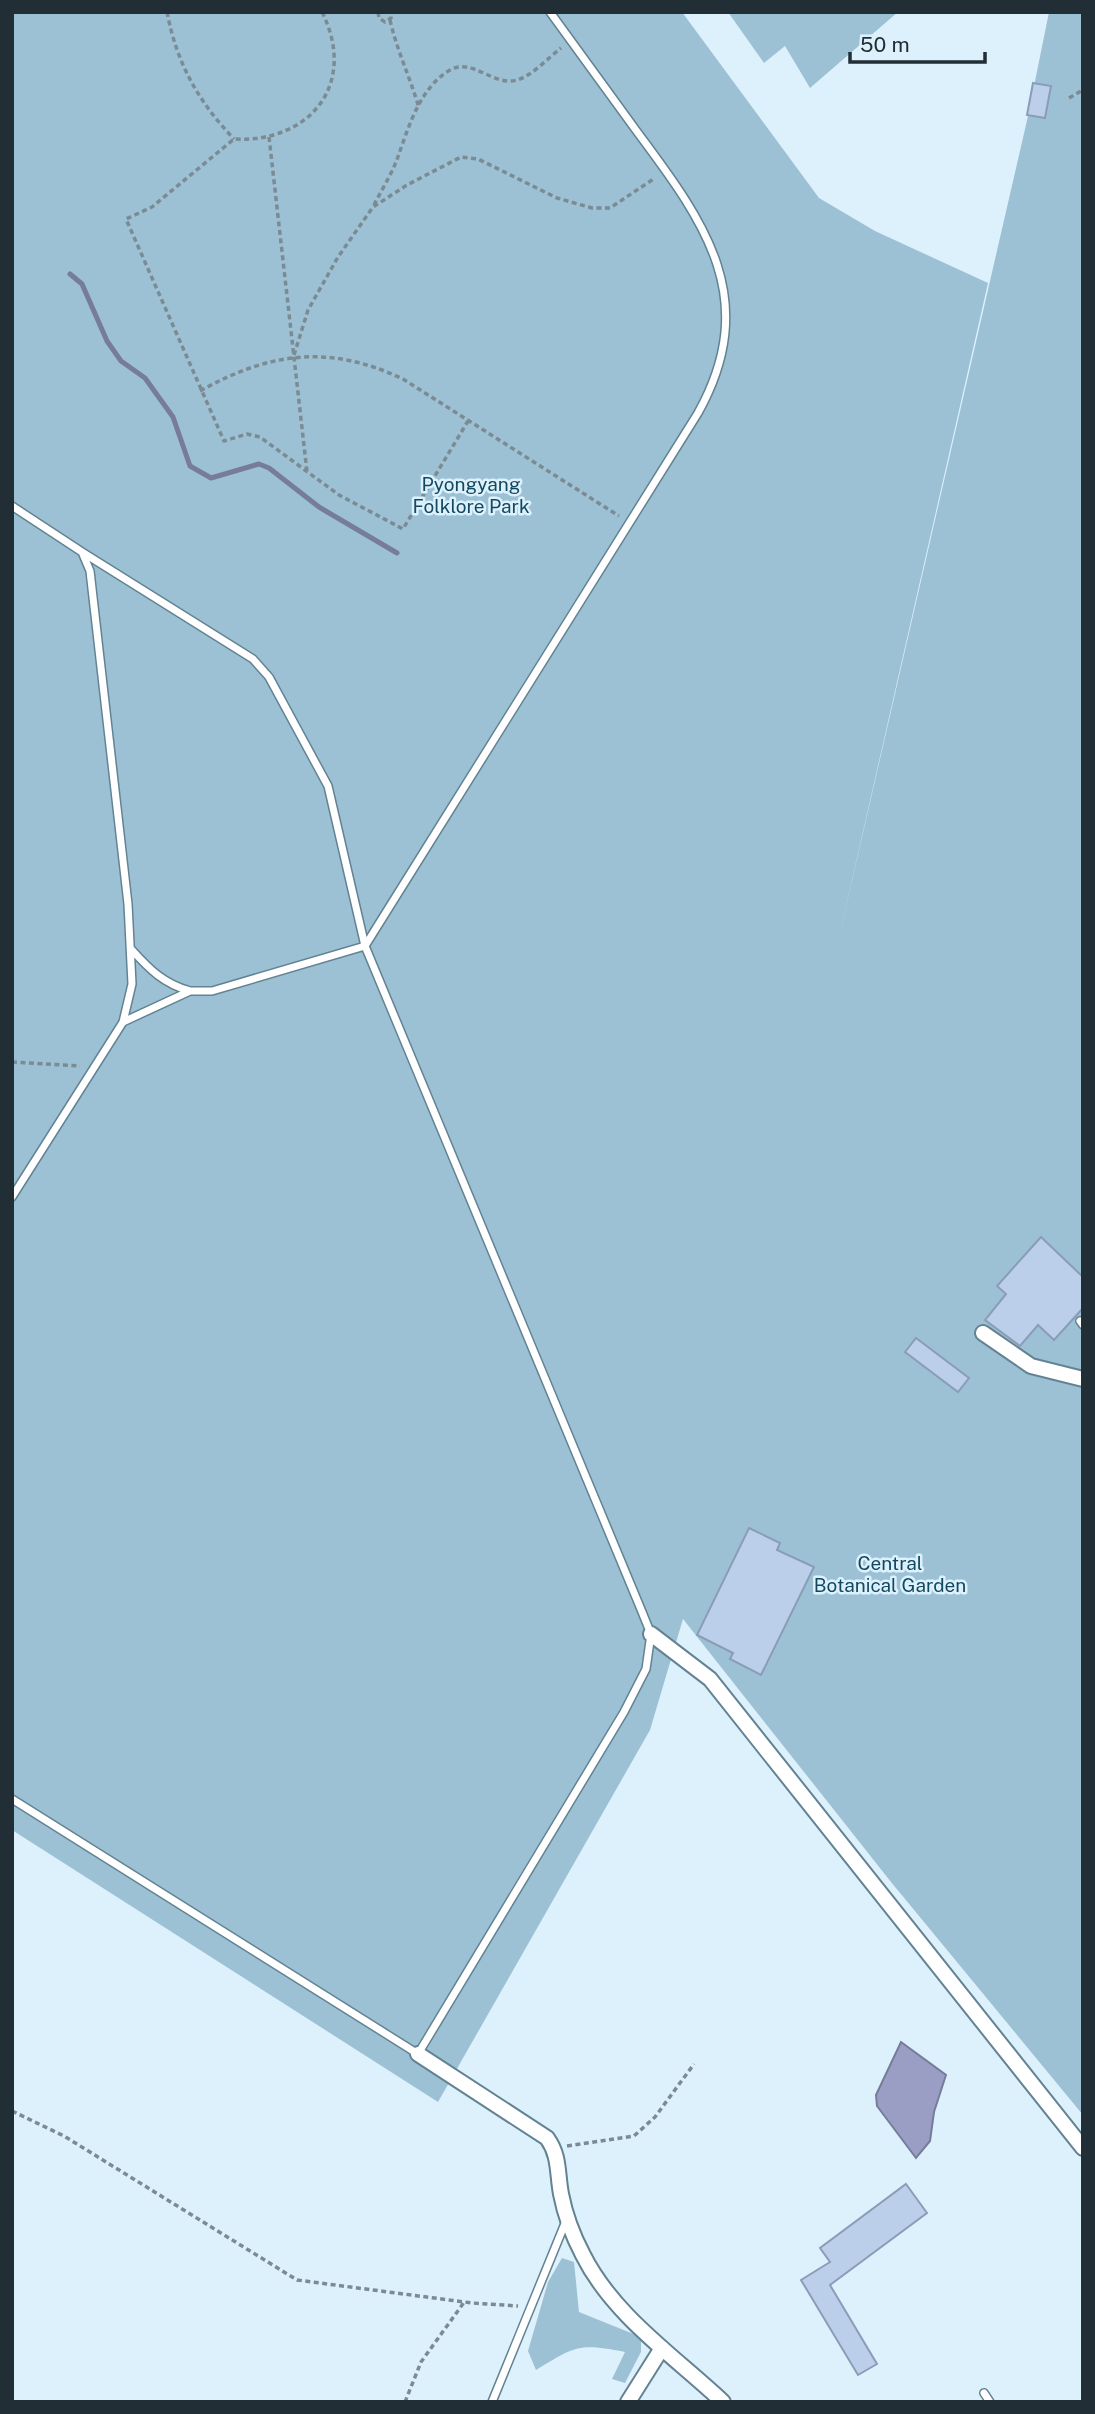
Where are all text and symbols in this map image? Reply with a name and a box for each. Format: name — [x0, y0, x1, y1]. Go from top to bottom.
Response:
scale bar — [850, 21, 985, 65]
text: 50 m — [860, 32, 910, 57]
park label: Pyongyang Folklore Park — [412, 473, 530, 517]
park label: Central Botanical Garden — [814, 1552, 966, 1596]

